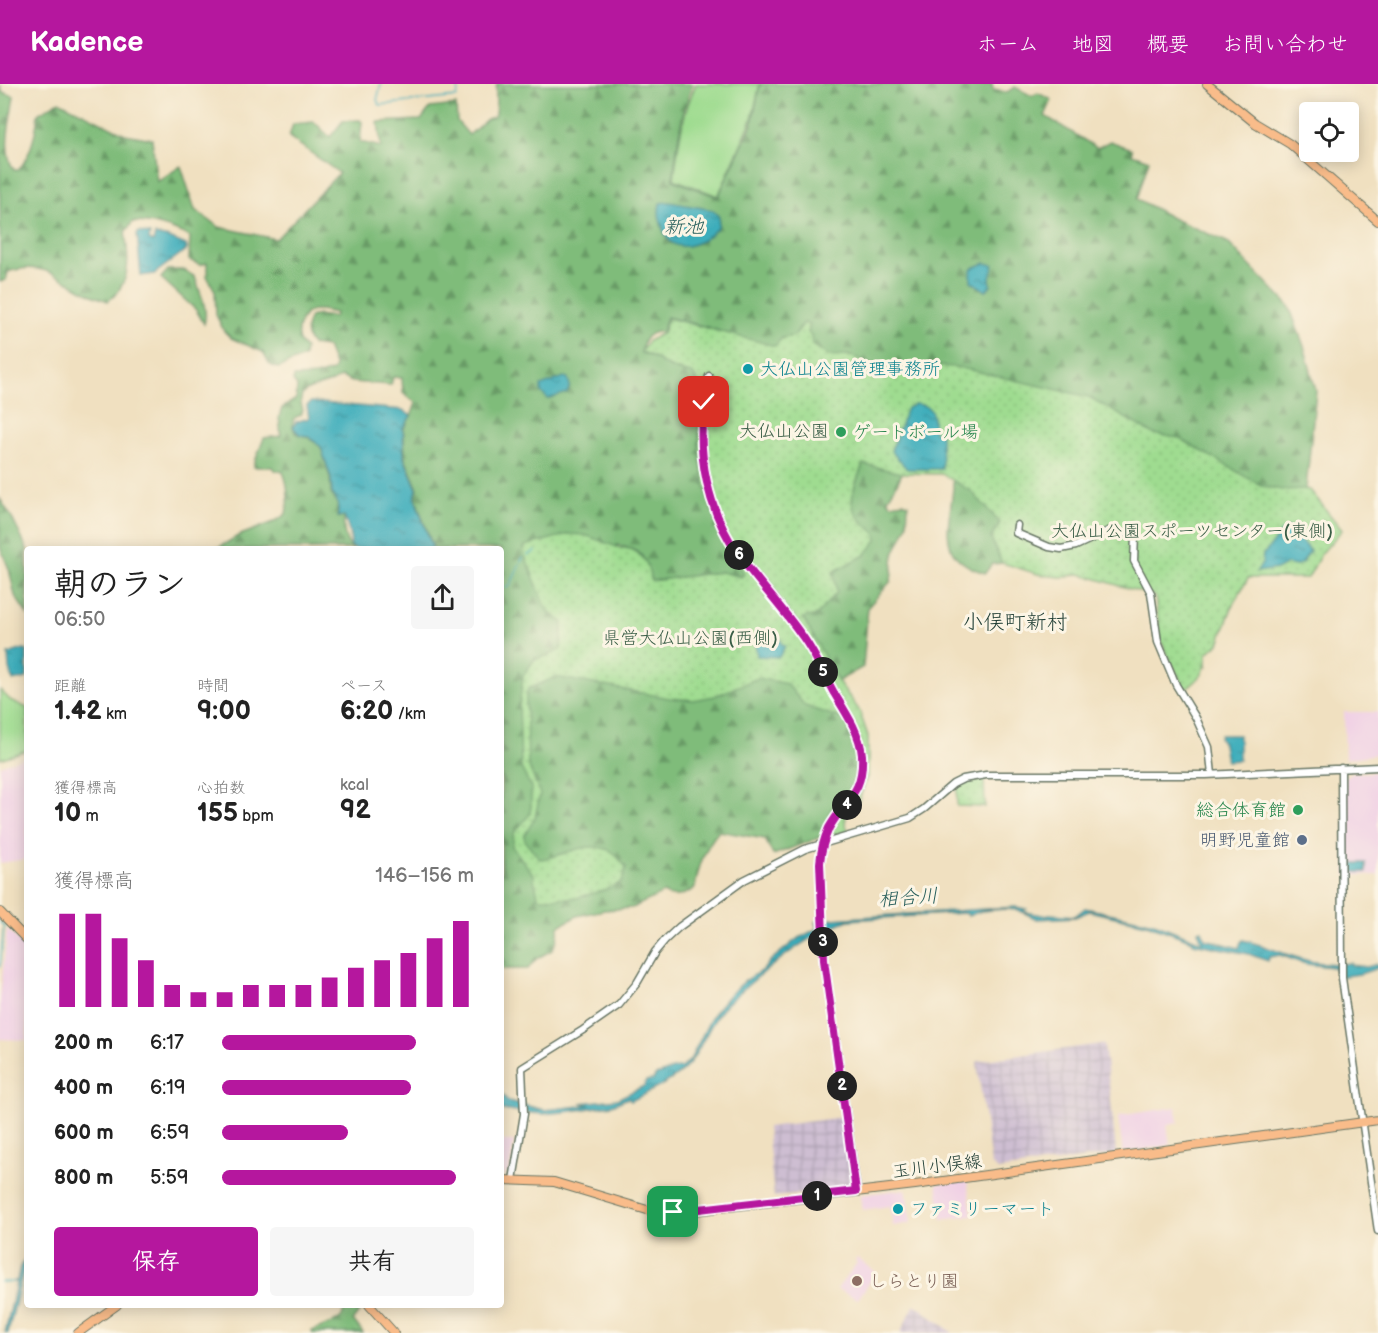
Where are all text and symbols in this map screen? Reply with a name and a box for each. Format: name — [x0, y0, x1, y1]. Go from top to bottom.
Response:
text: Kadence — [30, 26, 143, 59]
text: ホーム — [977, 32, 1039, 57]
text: 地図 — [1072, 32, 1114, 57]
text: 概要 — [1147, 32, 1189, 57]
text: お問い合わせ — [1222, 32, 1348, 57]
map controls — [1299, 102, 1359, 162]
button: locate — [1299, 102, 1359, 162]
water label: 新池 — [664, 215, 705, 239]
place label: 大仏山公園管理事務所 — [760, 359, 940, 380]
marker: 大仏山公園管理事務所 — [741, 362, 755, 376]
pin — [678, 376, 729, 427]
icon: check — [687, 385, 720, 418]
park label: 大仏山公園 — [739, 421, 829, 442]
place label: ゲートボール場 — [853, 422, 978, 443]
marker: ゲートボール場 — [834, 425, 848, 439]
park label: 大仏山公園スポーツセンター(東側) — [1051, 521, 1333, 542]
pin: 6 — [724, 540, 754, 570]
text: 6 — [734, 545, 744, 564]
text: 朝のラン — [54, 565, 186, 605]
button: share — [411, 566, 474, 629]
text: 06:50 — [54, 608, 105, 632]
district label: 小俣町新村 — [963, 610, 1068, 635]
park label: 県営大仏山公園(西側) — [602, 628, 778, 649]
pin: 5 — [808, 657, 838, 687]
text: 5 — [818, 662, 828, 681]
text: 距離 — [54, 677, 86, 696]
text: 時間 — [197, 677, 229, 696]
text: ペース — [340, 677, 387, 696]
text: 1.42 — [54, 696, 102, 727]
text: 9:00 — [197, 696, 251, 727]
text: 6:20 — [340, 696, 393, 727]
text: km — [102, 705, 127, 724]
text: /km — [393, 705, 426, 724]
text: kcal — [340, 776, 369, 795]
text: 獲得標高 — [54, 779, 118, 798]
text: 心拍数 — [197, 779, 245, 798]
pin: 4 — [832, 790, 862, 820]
text: 92 — [340, 795, 371, 826]
text: 4 — [842, 795, 852, 814]
text: 10 — [54, 798, 81, 829]
text: 155 — [197, 798, 238, 829]
place label: 総合体育館 — [1196, 800, 1286, 821]
marker: 総合体育館 — [1291, 803, 1305, 817]
text: m — [81, 807, 99, 826]
text: bpm — [238, 807, 274, 826]
place label: 明野児童館 — [1200, 830, 1290, 851]
marker: 明野児童館 — [1295, 833, 1309, 847]
text: 146–156 m — [375, 864, 474, 888]
text: 獲得標高 — [54, 869, 134, 893]
water label: 相合川 — [877, 884, 939, 912]
pin: 3 — [808, 927, 838, 957]
text: 3 — [818, 932, 828, 951]
text: 200 m — [54, 1031, 113, 1055]
text: 6:17 — [150, 1031, 184, 1055]
pin: 2 — [827, 1071, 857, 1101]
text: 400 m — [54, 1076, 113, 1100]
text: 6:19 — [150, 1076, 186, 1100]
text: 2 — [837, 1076, 847, 1095]
text: 600 m — [54, 1121, 114, 1145]
text: 6:59 — [150, 1121, 189, 1145]
street label: 玉川小俣線 — [891, 1151, 983, 1182]
text: 800 m — [54, 1166, 113, 1190]
text: 5:59 — [150, 1166, 189, 1190]
pin: 1 — [802, 1181, 832, 1211]
pin — [647, 1186, 698, 1237]
text: 1 — [814, 1186, 820, 1205]
icon: arrive — [656, 1195, 689, 1228]
place label: ファミリーマート — [910, 1199, 1054, 1220]
marker: ファミリーマート — [891, 1202, 905, 1216]
button: 保存 — [54, 1227, 258, 1296]
button: 共有 — [270, 1227, 474, 1296]
place label: しらとり園 — [869, 1271, 959, 1292]
marker: しらとり園 — [850, 1274, 864, 1288]

